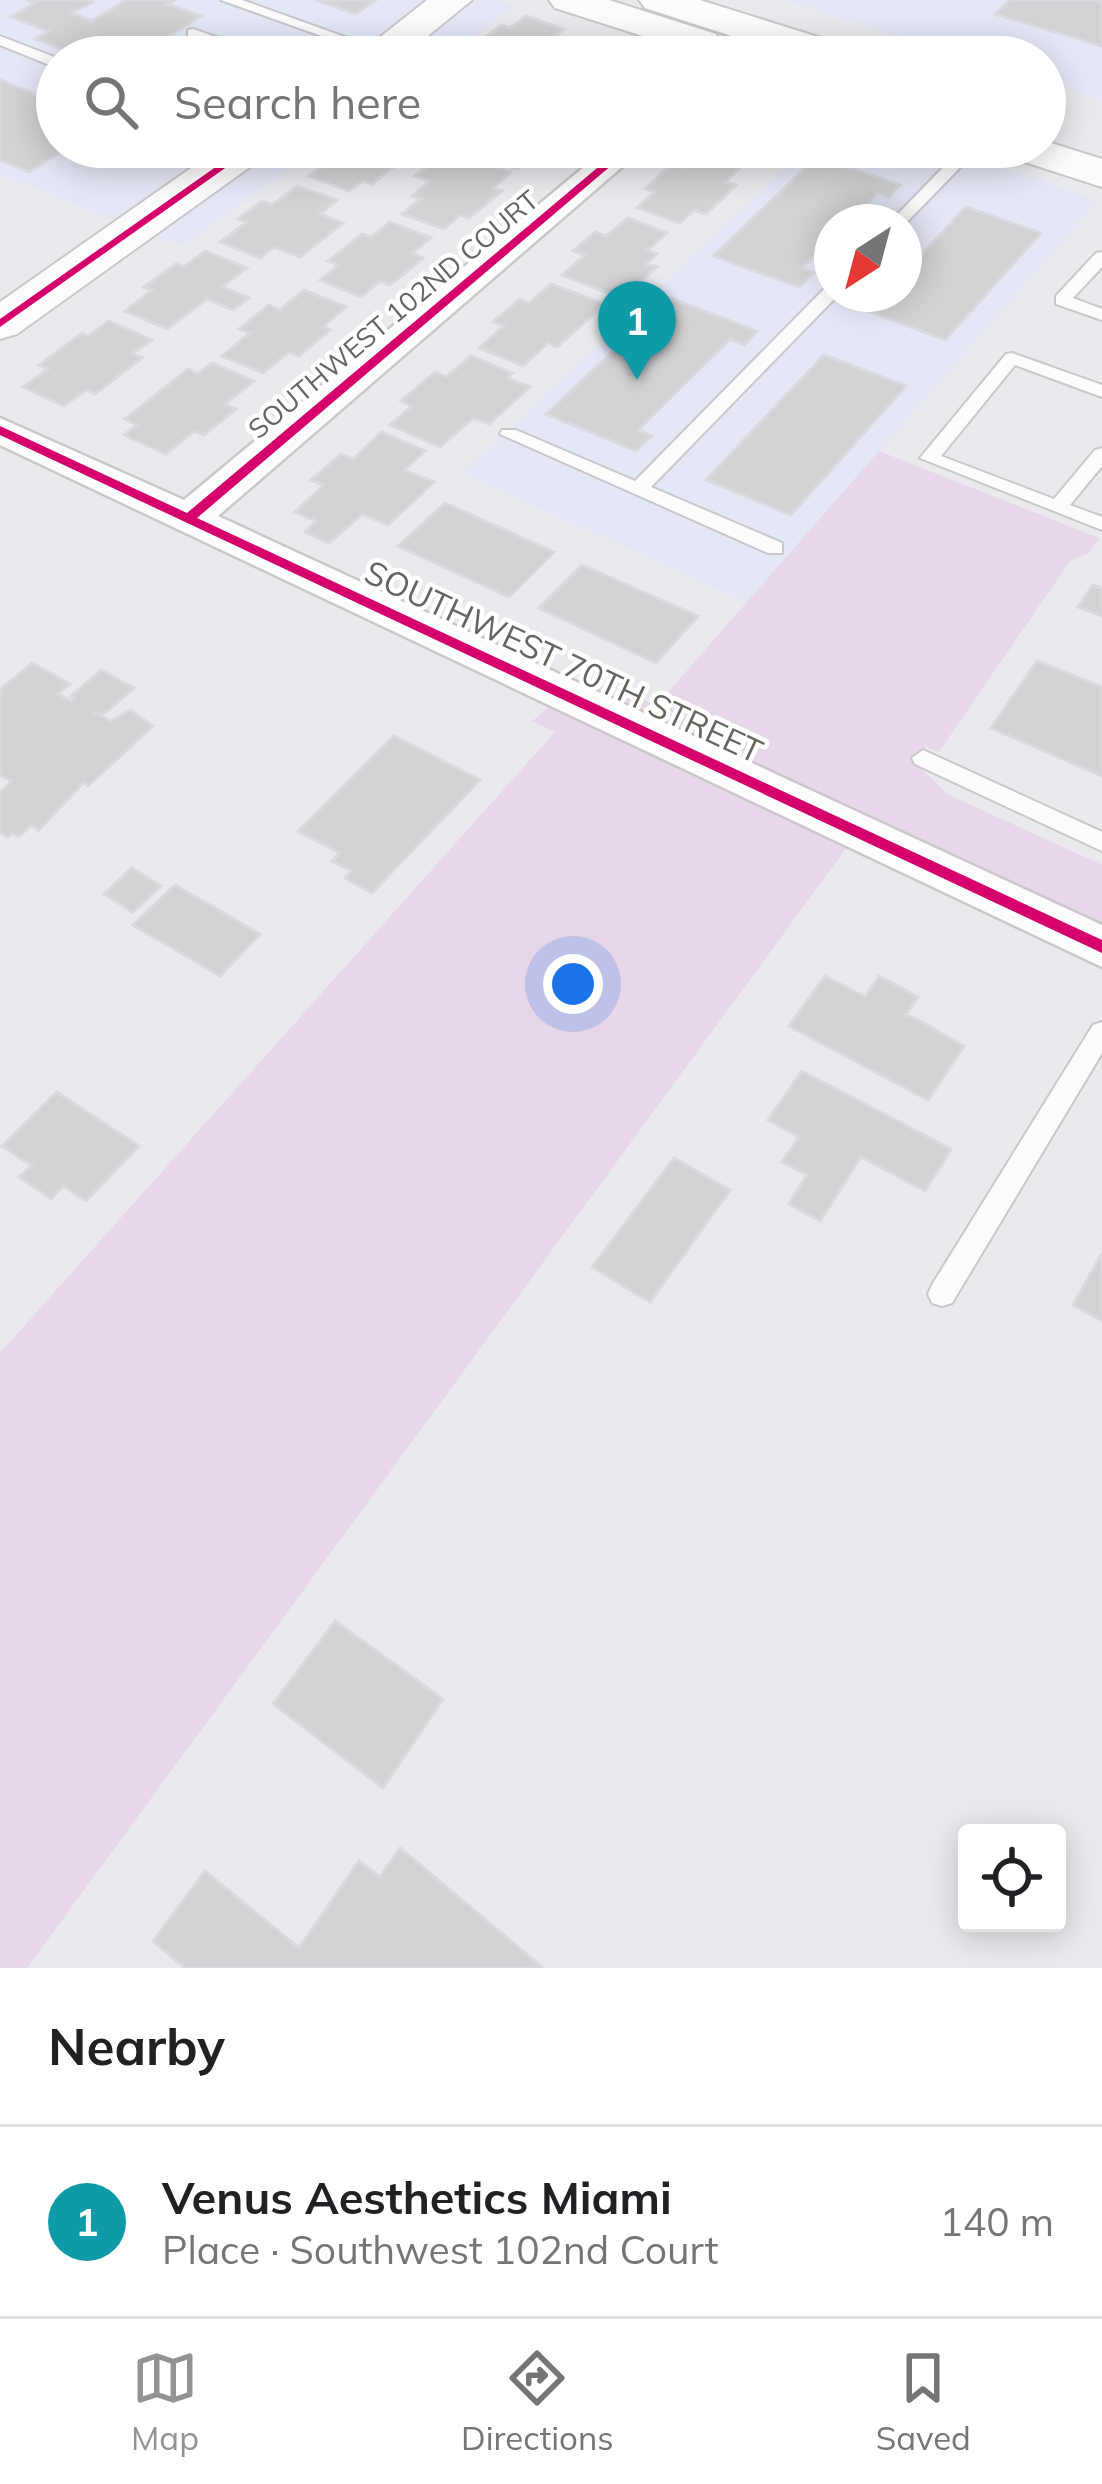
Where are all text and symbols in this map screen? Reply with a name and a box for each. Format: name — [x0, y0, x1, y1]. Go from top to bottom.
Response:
search box — [36, 36, 1066, 168]
icon: search — [78, 69, 144, 135]
text: Search here — [174, 74, 421, 130]
street label: SOUTHWEST 102ND COURT — [241, 182, 545, 446]
north arrow — [814, 204, 922, 312]
pin: 1 — [598, 281, 676, 380]
street label: SOUTHWEST 70TH STREET — [359, 551, 770, 771]
your location — [543, 954, 603, 1014]
map controls — [958, 1824, 1066, 1932]
button: locate — [958, 1824, 1066, 1932]
text: Nearby — [48, 2014, 225, 2078]
text: Venus Aesthetics Miami — [162, 2169, 672, 2225]
text: 1 — [75, 2197, 99, 2246]
text: 140 m — [939, 2197, 1054, 2246]
text: Place · Southwest 102nd Court — [162, 2225, 718, 2274]
tab: Map — [131, 2345, 199, 2458]
tab: Directions — [461, 2345, 614, 2458]
tab: Saved — [876, 2345, 971, 2458]

